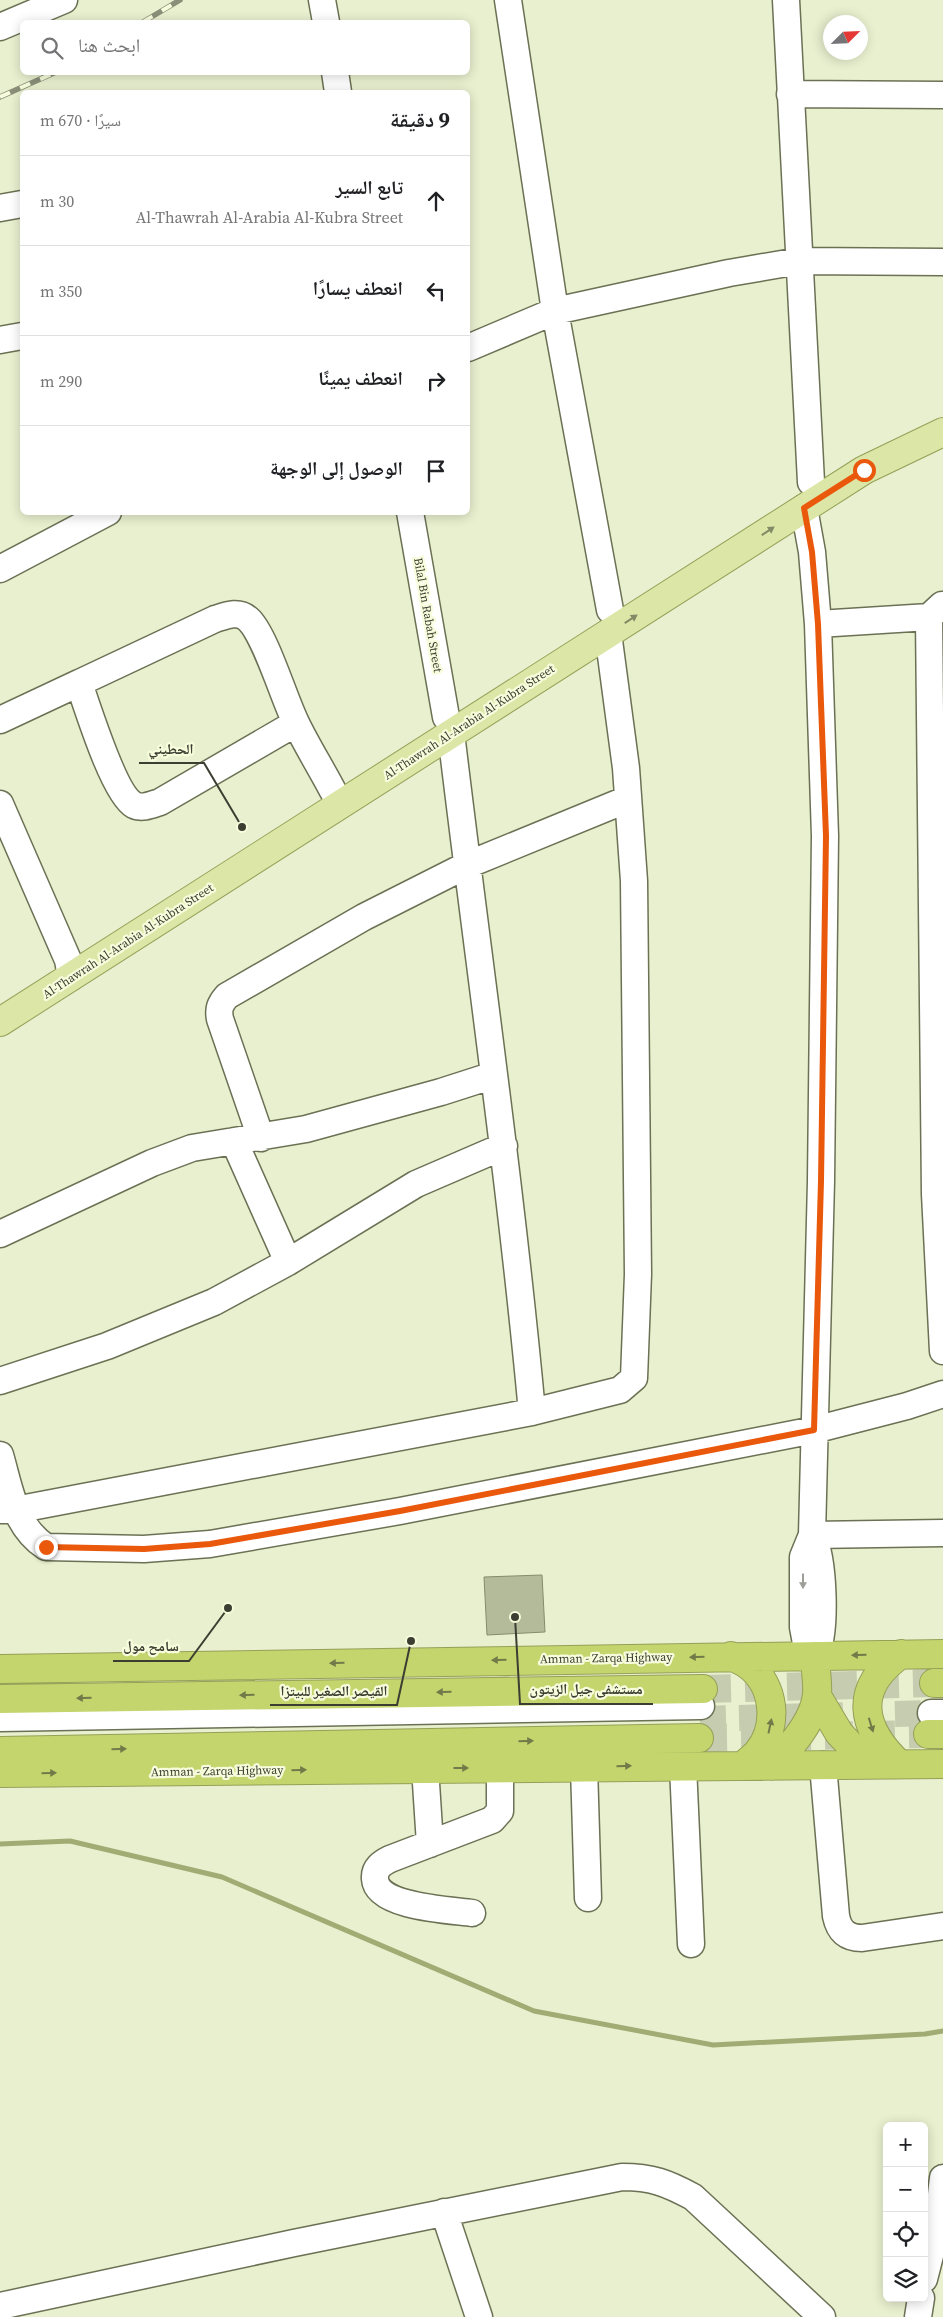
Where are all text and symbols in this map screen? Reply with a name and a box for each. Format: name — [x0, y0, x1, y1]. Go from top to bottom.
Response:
north arrow — [823, 15, 868, 60]
search box — [20, 20, 470, 75]
text: ابحث هنا — [78, 32, 140, 58]
icon: search — [38, 34, 66, 62]
text: 9 دقيقة — [390, 105, 450, 134]
text: سيرًا · 670 m — [40, 109, 121, 131]
text: تابع السير — [336, 174, 403, 200]
icon: ahead — [422, 187, 450, 215]
text: 30 m — [40, 190, 74, 212]
text: Al-Thawrah Al-Arabia Al-Kubra Street — [136, 206, 403, 228]
text: انعطف يسارًا — [313, 275, 403, 301]
icon: left — [422, 277, 450, 305]
text: 350 m — [40, 280, 82, 302]
text: انعطف يمينًا — [318, 365, 403, 391]
icon: right — [422, 367, 450, 395]
text: 290 m — [40, 370, 82, 392]
text: الوصول إلى الوجهة — [270, 455, 403, 481]
icon: arrive — [422, 457, 450, 485]
route start — [853, 459, 876, 482]
one-way arrow — [761, 527, 774, 536]
street label: Bilal Bin Rabah Street — [410, 556, 446, 674]
one-way arrow — [624, 614, 637, 623]
street label: Al-Thawrah Al-Arabia Al-Kubra Street — [381, 661, 558, 783]
callout: الحطيني — [139, 734, 204, 763]
text: الحطيني — [149, 739, 193, 760]
street label: Al-Thawrah Al-Arabia Al-Kubra Street — [40, 880, 217, 1002]
route end — [35, 1536, 58, 1559]
one-way arrow — [799, 1574, 807, 1590]
callout: سامح مول — [113, 1632, 189, 1661]
text: سامح مول — [123, 1636, 179, 1656]
street label: Amman - Zarqa Highway — [540, 1649, 673, 1667]
one-way arrow — [851, 1651, 867, 1659]
one-way arrow — [689, 1653, 705, 1661]
one-way arrow — [491, 1656, 507, 1664]
one-way arrow — [329, 1659, 345, 1667]
callout: مستشفى جيل الزيتون — [520, 1675, 653, 1704]
callout: القيصر الصغير للبيتزا — [270, 1676, 397, 1705]
text: مستشفى جيل الزيتون — [529, 1679, 643, 1699]
text: القيصر الصغير للبيتزا — [280, 1681, 388, 1701]
one-way arrow — [436, 1689, 452, 1697]
one-way arrow — [239, 1692, 255, 1700]
one-way arrow — [76, 1694, 92, 1702]
one-way arrow — [868, 1717, 875, 1732]
one-way arrow — [766, 1718, 774, 1733]
one-way arrow — [518, 1737, 534, 1745]
one-way arrow — [111, 1744, 127, 1752]
street label: Amman - Zarqa Highway — [151, 1762, 284, 1780]
one-way arrow — [616, 1762, 632, 1770]
one-way arrow — [453, 1764, 469, 1772]
one-way arrow — [291, 1766, 307, 1774]
one-way arrow — [41, 1769, 57, 1777]
map controls — [883, 2122, 928, 2302]
button: + — [883, 2122, 928, 2167]
button: − — [883, 2167, 928, 2212]
button: locate — [883, 2212, 928, 2257]
button: layers — [883, 2257, 928, 2302]

